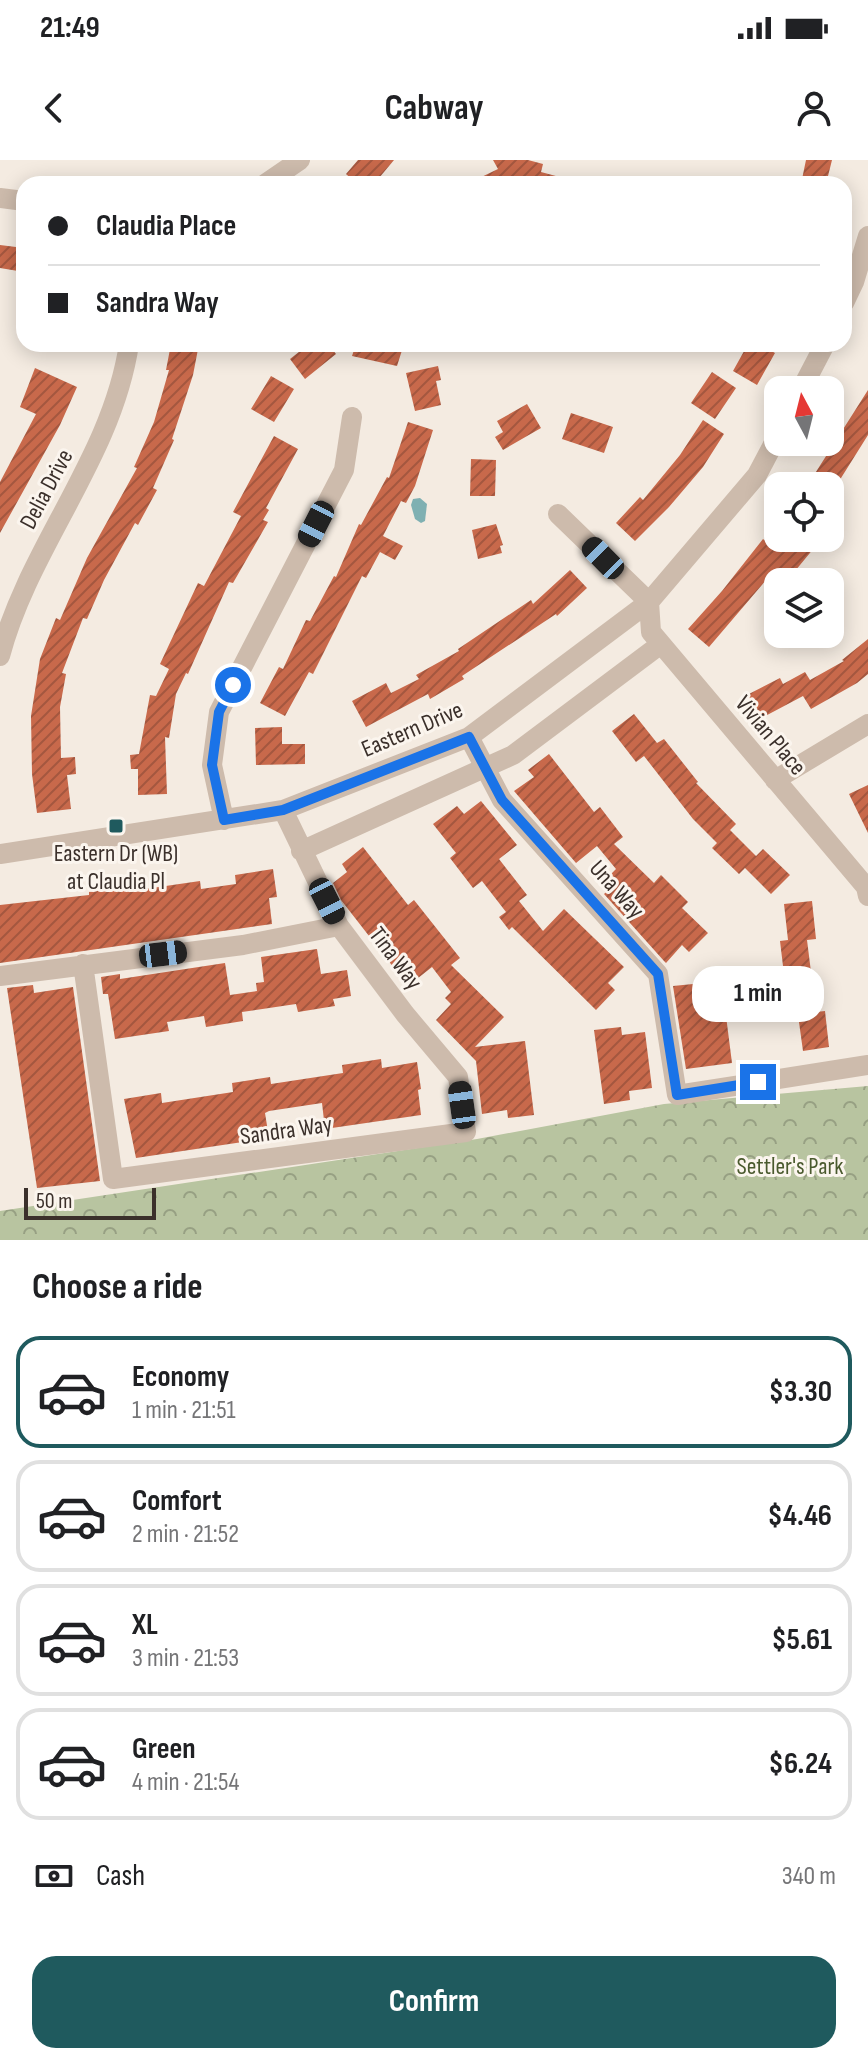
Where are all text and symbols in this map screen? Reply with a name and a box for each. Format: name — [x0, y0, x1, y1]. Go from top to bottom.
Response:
text: 21:49 — [40, 10, 100, 46]
icon: back — [32, 86, 76, 130]
icon: person — [792, 86, 836, 130]
text: Cabway — [384, 87, 484, 130]
text: Claudia Place — [96, 208, 236, 244]
text: Sandra Way — [96, 285, 219, 321]
north arrow — [764, 376, 844, 456]
map controls — [764, 376, 844, 648]
street label: Delia Drive — [13, 445, 79, 534]
button: locate — [764, 472, 844, 552]
car — [294, 497, 338, 551]
car — [578, 533, 628, 583]
button: layers — [764, 568, 844, 648]
route start — [215, 667, 251, 703]
street label: Vivian Place — [729, 689, 812, 781]
street label: Eastern Drive — [357, 695, 467, 764]
marker: Eastern Dr (WB) at Claudia Pl — [107, 817, 125, 835]
place label: Eastern Dr (WB) at Claudia Pl — [54, 839, 178, 896]
street label: Una Way — [583, 854, 650, 925]
car — [305, 874, 349, 928]
street label: Tina Way — [363, 921, 429, 995]
car — [138, 939, 188, 969]
callout: 1 min — [692, 966, 824, 1022]
text: 1 min — [734, 978, 782, 1009]
route end — [740, 1064, 776, 1100]
car — [447, 1080, 477, 1130]
street label: Sandra Way — [238, 1110, 334, 1151]
park label: Settler's Park — [737, 1152, 843, 1181]
scale bar — [24, 1184, 156, 1220]
text: 50 m — [36, 1188, 72, 1215]
text: Choose a ride — [32, 1266, 203, 1309]
icon: car — [36, 1356, 108, 1428]
text: Economy — [132, 1359, 229, 1395]
text: $3.30 — [769, 1374, 832, 1410]
text: 1 min · 21:51 — [132, 1395, 236, 1426]
icon: car — [36, 1480, 108, 1552]
text: Comfort — [132, 1483, 222, 1519]
text: $4.46 — [768, 1498, 832, 1534]
text: 2 min · 21:52 — [132, 1519, 239, 1550]
icon: car — [36, 1604, 108, 1676]
text: XL — [132, 1607, 158, 1643]
text: $5.61 — [771, 1622, 832, 1658]
text: 3 min · 21:53 — [132, 1643, 239, 1674]
icon: car — [36, 1728, 108, 1800]
text: Green — [132, 1731, 196, 1767]
text: $6.24 — [769, 1746, 832, 1782]
text: 4 min · 21:54 — [132, 1767, 239, 1798]
icon: cash — [32, 1854, 76, 1898]
text: Cash — [96, 1858, 145, 1894]
text: 340 m — [782, 1861, 836, 1892]
button: Confirm — [32, 1956, 836, 2048]

